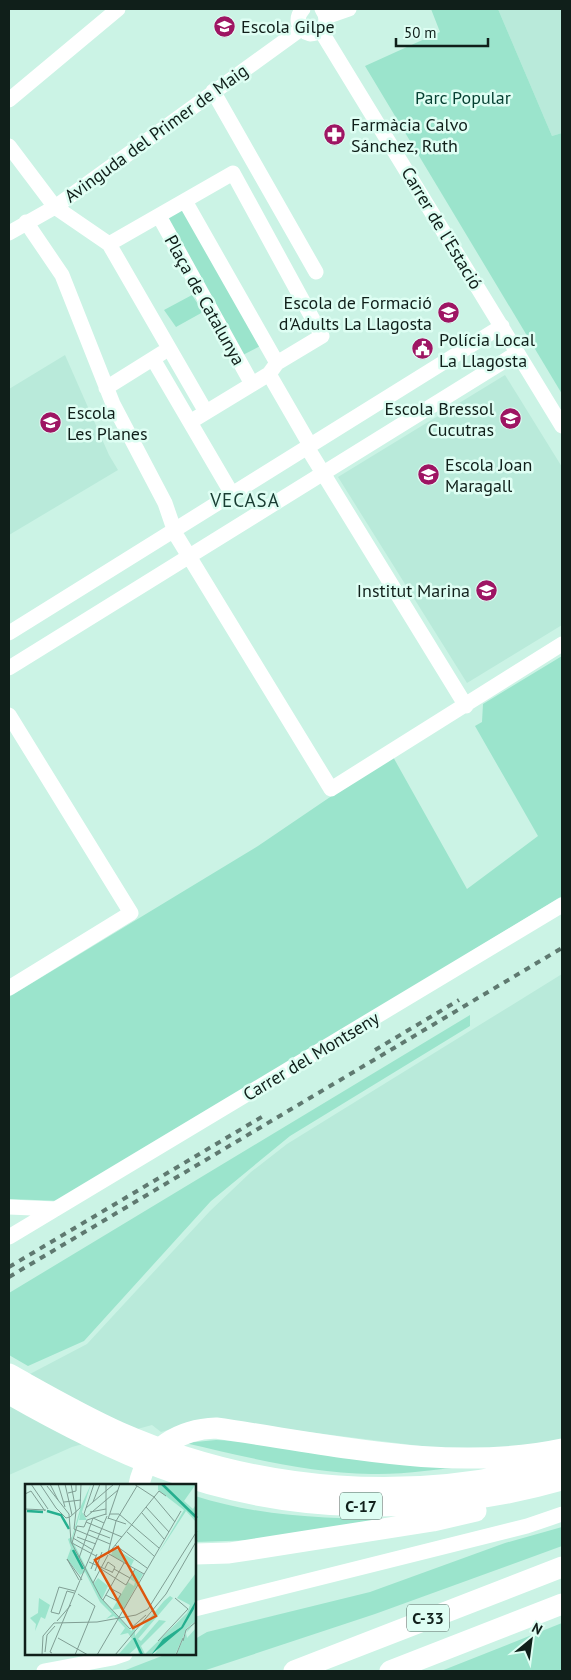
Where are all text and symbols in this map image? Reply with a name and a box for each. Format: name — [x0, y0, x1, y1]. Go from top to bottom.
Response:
school or university icon: Escola Gilpe — [213, 14, 237, 38]
place label: Escola Gilpe — [241, 15, 335, 38]
scale bar — [396, 15, 488, 47]
text: 50 m — [404, 23, 437, 42]
street label: Avinguda del Primer de Maig — [60, 59, 252, 207]
park label: Parc Popular — [415, 86, 511, 109]
place label: Farmàcia Calvo Sánchez, Ruth — [351, 113, 468, 157]
pharmacy icon: Farmàcia Calvo Sánchez, Ruth — [323, 122, 347, 146]
street label: Carrer de l'Estació — [396, 163, 488, 293]
street label: Plaça de Catalunya — [160, 231, 250, 369]
place label: Escola de Formació d'Adults La Llagosta — [279, 291, 432, 335]
school or university icon: Escola de Formació d'Adults La Llagosta — [436, 300, 460, 324]
place label: Polícia Local La Llagosta — [439, 328, 536, 372]
public building icon: Polícia Local La Llagosta — [411, 337, 435, 361]
place label: Escola Bressol Cucutras — [385, 397, 495, 441]
place label: Escola Les Planes — [67, 401, 148, 445]
school or university icon: Escola Bressol Cucutras — [498, 406, 522, 430]
school or university icon: Escola Les Planes — [39, 410, 63, 434]
place label: Escola Joan Maragall — [445, 453, 532, 497]
school or university icon: Escola Joan Maragall — [417, 462, 441, 486]
district label: VECASA — [209, 488, 280, 512]
school or university icon: Institut Marina — [474, 578, 498, 602]
place label: Institut Marina — [357, 579, 470, 602]
street label: Carrer del Montseny — [239, 1006, 384, 1106]
inset map — [25, 1484, 196, 1655]
road number: C-17 — [340, 1492, 382, 1520]
road number: C-33 — [407, 1605, 449, 1632]
north arrow — [506, 1615, 556, 1665]
text: N — [529, 1619, 546, 1639]

